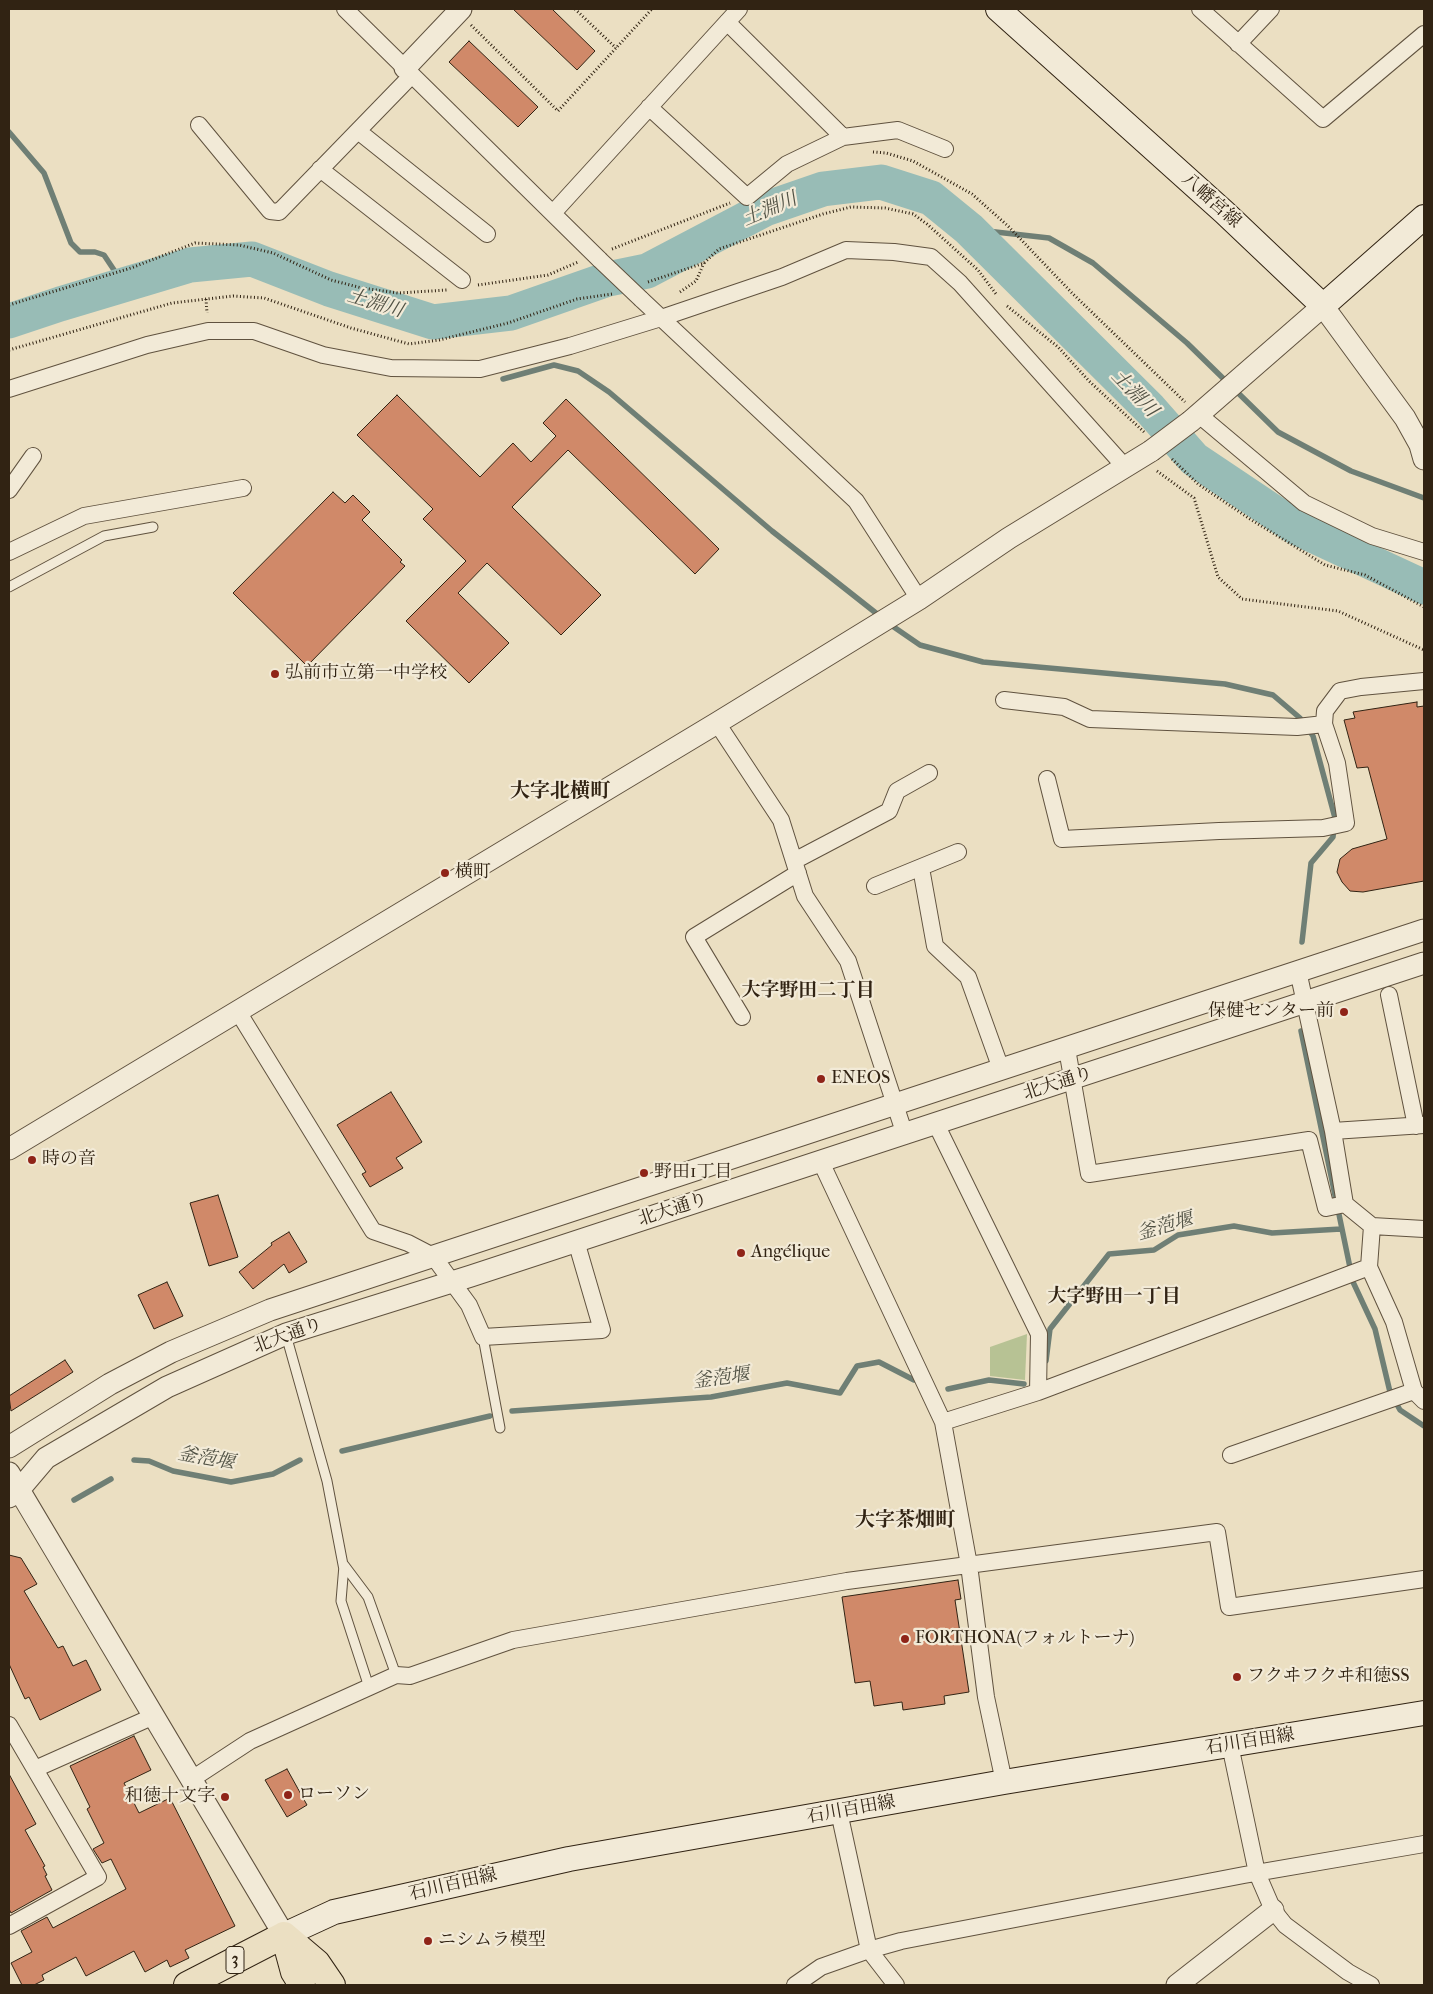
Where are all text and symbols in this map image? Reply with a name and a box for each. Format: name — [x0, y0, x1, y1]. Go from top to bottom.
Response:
street label: 八幡宮線 — [1177, 169, 1245, 233]
water label: 土淵川 — [739, 188, 801, 232]
water label: 土淵川 — [344, 285, 406, 323]
water label: 土淵川 — [1106, 366, 1162, 422]
place label: 弘前市立第一中学校 — [285, 663, 447, 685]
marker: 弘前市立第一中学校 — [269, 668, 281, 680]
district label: 大字北横町 — [510, 780, 610, 804]
place label: 横町 — [455, 862, 491, 884]
marker: 横町 — [439, 867, 451, 879]
district label: 大字野田二丁目 — [742, 980, 874, 1002]
place label: 保健センター前 — [1208, 1001, 1334, 1023]
marker: 保健センター前 — [1338, 1006, 1350, 1018]
street label: 北大通り — [1020, 1063, 1096, 1105]
place label: ENEOS — [831, 1068, 890, 1090]
marker: ENEOS — [815, 1073, 827, 1085]
place label: 時の音 — [42, 1149, 96, 1171]
marker: 時の音 — [26, 1154, 38, 1166]
place label: 野田1丁目 — [654, 1162, 732, 1184]
marker: 野田1丁目 — [638, 1167, 650, 1179]
street label: 北大通り — [635, 1189, 711, 1231]
water label: 釜萢堰 — [1134, 1208, 1196, 1246]
place label: Angélique — [751, 1242, 830, 1264]
marker: Angélique — [735, 1247, 747, 1259]
district label: 大字野田一丁目 — [1048, 1286, 1180, 1308]
street label: 北大通り — [250, 1314, 326, 1358]
water label: 釜萢堰 — [691, 1364, 751, 1394]
water label: 釜萢堰 — [176, 1443, 236, 1475]
district label: 大字茶畑町 — [855, 1509, 955, 1533]
place label: FORTHONA(フォルトーナ) — [915, 1628, 1134, 1650]
marker: FORTHONA(フォルトーナ) — [899, 1633, 911, 1645]
place label: フクヰフクヰ和徳SS — [1247, 1666, 1410, 1688]
marker: フクヰフクヰ和徳SS — [1231, 1671, 1243, 1683]
street label: 石川百田線 — [1204, 1724, 1296, 1760]
place label: ローソン — [298, 1784, 370, 1806]
place label: 和徳十文字 — [125, 1786, 215, 1808]
marker: ローソン — [282, 1789, 294, 1801]
marker: 和徳十文字 — [219, 1791, 231, 1803]
street label: 石川百田線 — [805, 1792, 897, 1828]
street label: 石川百田線 — [407, 1864, 499, 1906]
place label: ニシムラ模型 — [438, 1930, 546, 1952]
marker: ニシムラ模型 — [422, 1935, 434, 1947]
road number: 3 — [226, 1946, 244, 1974]

